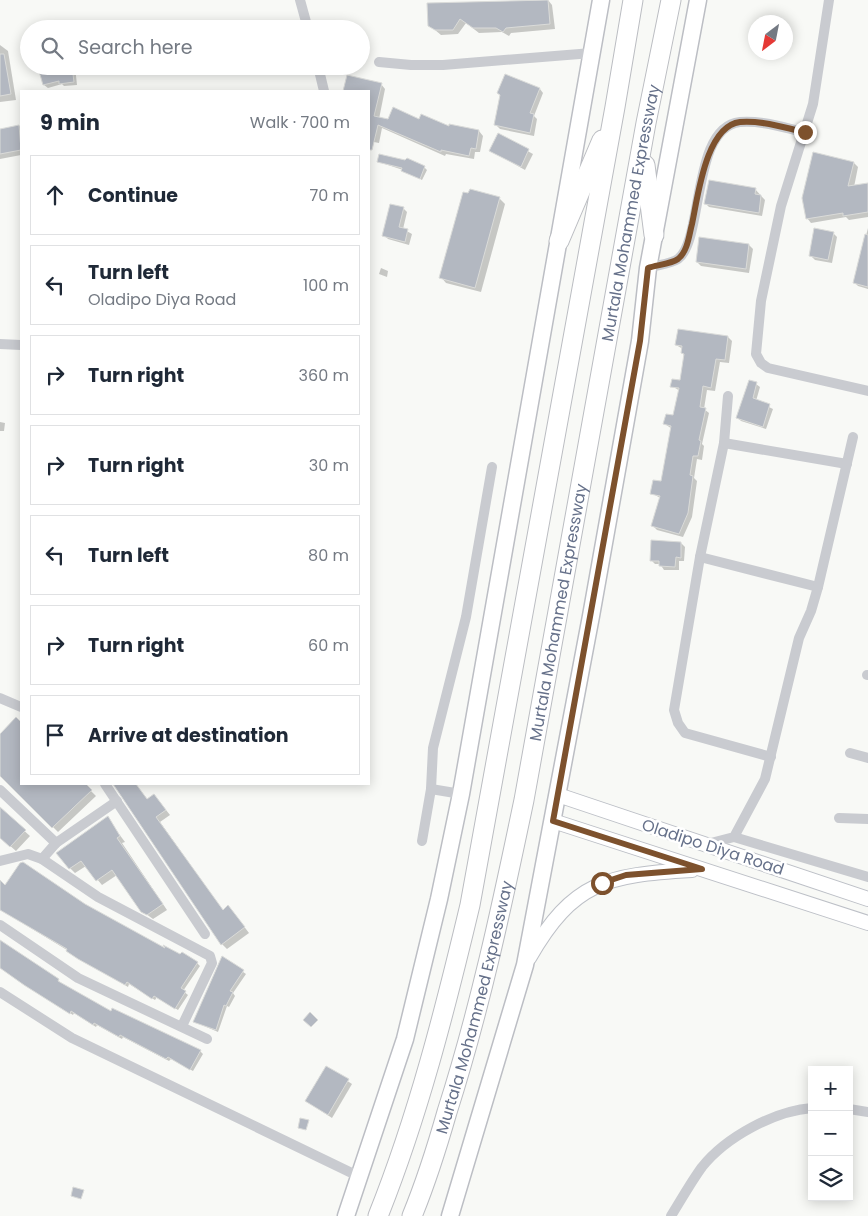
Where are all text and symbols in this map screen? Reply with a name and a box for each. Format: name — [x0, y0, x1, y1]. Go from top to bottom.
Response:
north arrow — [748, 15, 793, 60]
search box — [20, 20, 370, 75]
icon: search — [38, 34, 66, 62]
text: Search here — [78, 34, 192, 61]
street label: Murtala Mohammed Expressway — [595, 82, 665, 343]
text: 9 min — [40, 108, 100, 137]
text: Walk · 700 m — [250, 111, 350, 134]
route end — [794, 121, 817, 144]
icon: ahead — [41, 181, 69, 209]
text: Continue — [88, 182, 178, 209]
text: 70 m — [309, 184, 349, 207]
text: Turn left — [88, 259, 169, 286]
icon: left — [41, 271, 69, 299]
text: 100 m — [303, 274, 349, 297]
text: Oladipo Diya Road — [88, 288, 236, 311]
icon: right — [41, 361, 69, 389]
text: Turn right — [88, 362, 184, 389]
text: 360 m — [299, 364, 349, 387]
icon: right — [41, 451, 69, 479]
text: Turn right — [88, 452, 184, 479]
text: 30 m — [309, 454, 349, 477]
street label: Murtala Mohammed Expressway — [523, 482, 592, 743]
icon: left — [41, 541, 69, 569]
text: Turn left — [88, 542, 169, 569]
text: 80 m — [308, 544, 349, 567]
icon: right — [41, 631, 69, 659]
text: Turn right — [88, 632, 184, 659]
text: 60 m — [308, 634, 349, 657]
icon: arrive — [41, 721, 69, 749]
text: Arrive at destination — [88, 722, 289, 749]
street label: Oladipo Diya Road — [639, 813, 787, 881]
route start — [591, 872, 614, 895]
street label: Murtala Mohammed Expressway — [430, 878, 518, 1137]
map controls — [808, 1066, 853, 1201]
button: + — [808, 1066, 853, 1111]
button: − — [808, 1111, 853, 1156]
button: layers — [808, 1156, 853, 1201]

